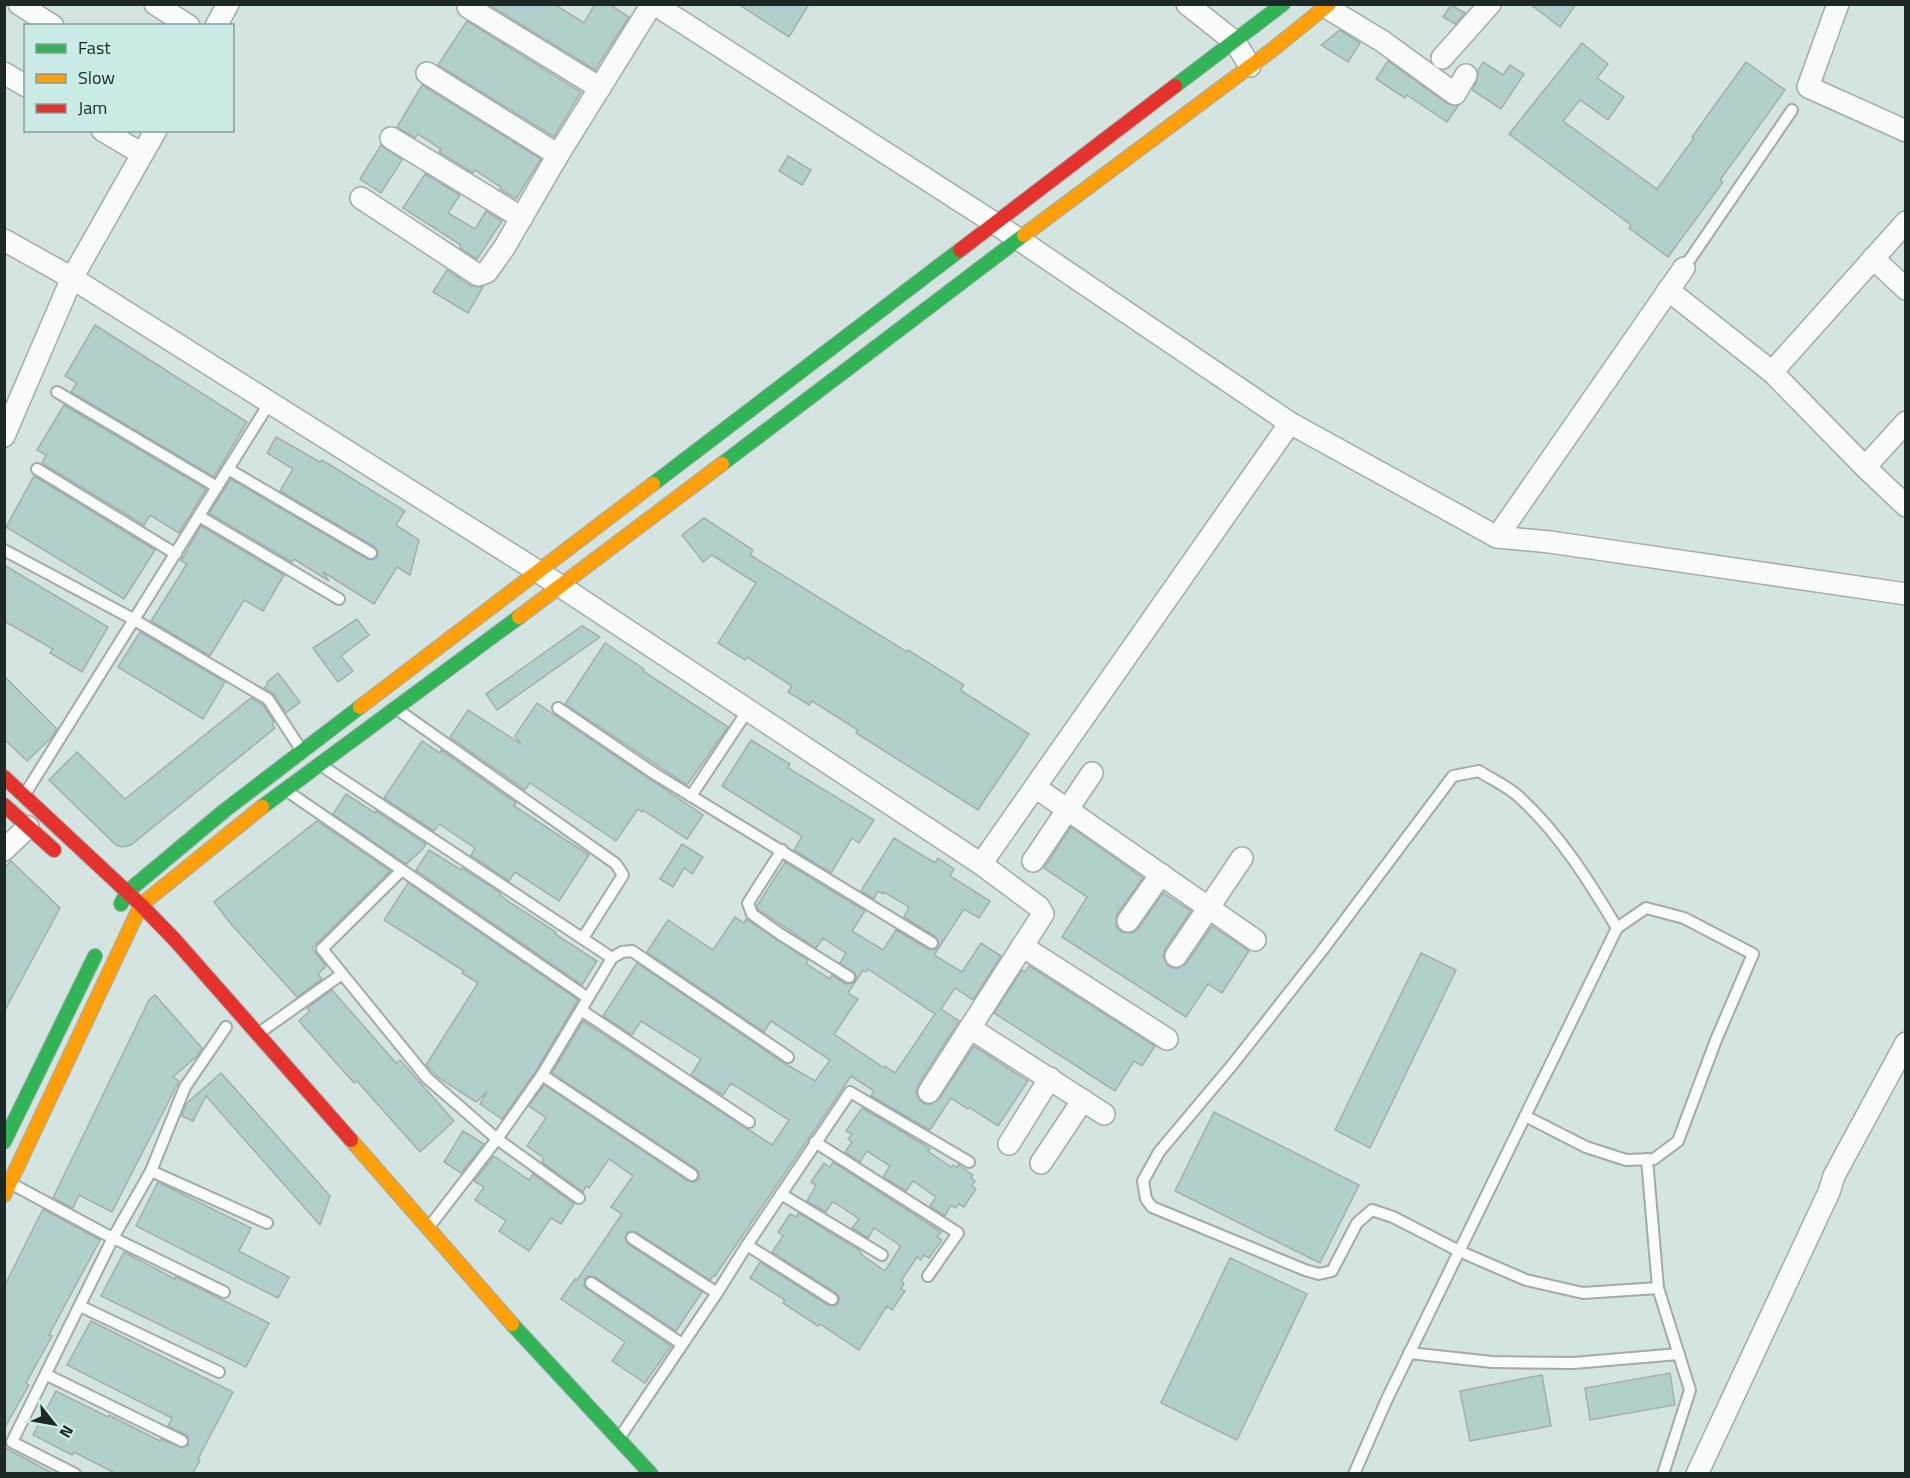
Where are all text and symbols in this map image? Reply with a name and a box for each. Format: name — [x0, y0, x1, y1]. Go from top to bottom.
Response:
legend — [24, 24, 234, 132]
text: Fast — [78, 34, 111, 61]
text: Slow — [78, 64, 115, 91]
text: Jam — [78, 94, 107, 121]
north arrow — [24, 1394, 84, 1454]
text: N — [54, 1421, 80, 1443]

